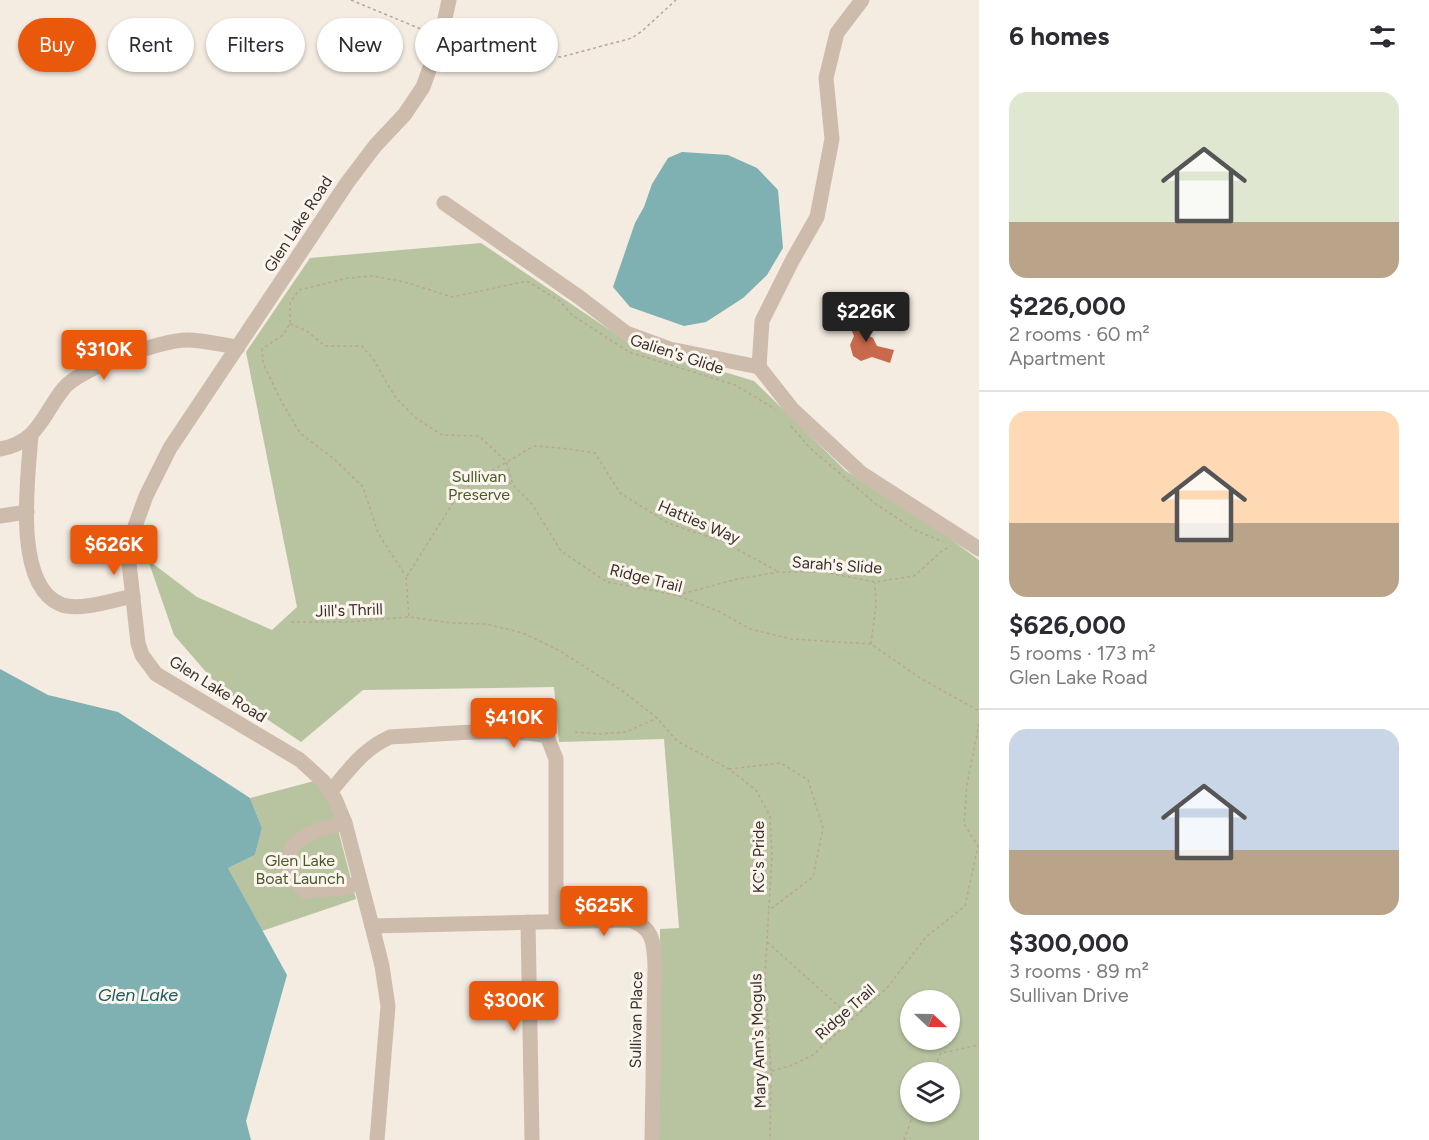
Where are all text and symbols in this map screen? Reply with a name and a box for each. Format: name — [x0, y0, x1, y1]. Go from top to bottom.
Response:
chip: Buy — [18, 18, 96, 72]
chip: Rent — [108, 18, 194, 72]
chip: Filters — [206, 18, 305, 72]
chip: New — [317, 18, 403, 72]
chip: Apartment — [415, 18, 558, 72]
text: 6 homes — [1009, 20, 1109, 52]
icon: filters — [1366, 20, 1399, 53]
icon: home — [1150, 131, 1258, 239]
street label: Glen Lake Road — [260, 172, 336, 276]
text: $226,000 — [1009, 290, 1126, 322]
pin: $226K — [824, 292, 908, 343]
text: $226K — [836, 299, 896, 323]
text: 2 rooms · 60 m² — [1009, 322, 1150, 346]
pin: $310K — [62, 330, 146, 381]
street label: Galien's Glide — [628, 330, 726, 378]
text: $310K — [76, 337, 132, 361]
text: Apartment — [1009, 346, 1106, 370]
icon: home — [1150, 450, 1258, 558]
park label: Sullivan Preserve — [448, 467, 510, 504]
street label: Hatties Way — [655, 496, 743, 548]
pin: $626K — [72, 525, 156, 576]
text: $626K — [84, 532, 144, 556]
street label: Sarah's Slide — [791, 552, 883, 578]
street label: Ridge Trail — [608, 560, 684, 596]
street label: Jill's Thrill — [315, 599, 383, 621]
text: $626,000 — [1009, 609, 1126, 641]
text: 5 rooms · 173 m² — [1009, 641, 1156, 665]
street label: Glen Lake Road — [166, 652, 270, 726]
text: Glen Lake Road — [1009, 665, 1148, 689]
pin: $410K — [472, 698, 556, 749]
text: $410K — [485, 705, 543, 729]
icon: home — [1150, 768, 1258, 876]
street label: KC's Pride — [749, 821, 768, 893]
park label: Glen Lake Boat Launch — [255, 851, 345, 888]
pin: $625K — [562, 886, 646, 937]
text: $625K — [574, 893, 634, 917]
text: $300,000 — [1009, 927, 1129, 959]
text: 3 rooms · 89 m² — [1009, 959, 1149, 983]
street label: Sullivan Place — [626, 971, 646, 1069]
street label: Mary Ann's Moguls — [746, 973, 770, 1109]
street label: Ridge Trail — [811, 980, 879, 1044]
pin: $300K — [472, 981, 556, 1032]
text: Sullivan Drive — [1009, 983, 1129, 1007]
water label: Glen Lake — [98, 984, 178, 1006]
text: $300K — [483, 988, 545, 1012]
north arrow — [900, 990, 960, 1050]
map controls — [900, 990, 960, 1122]
button: layers — [900, 1062, 960, 1122]

